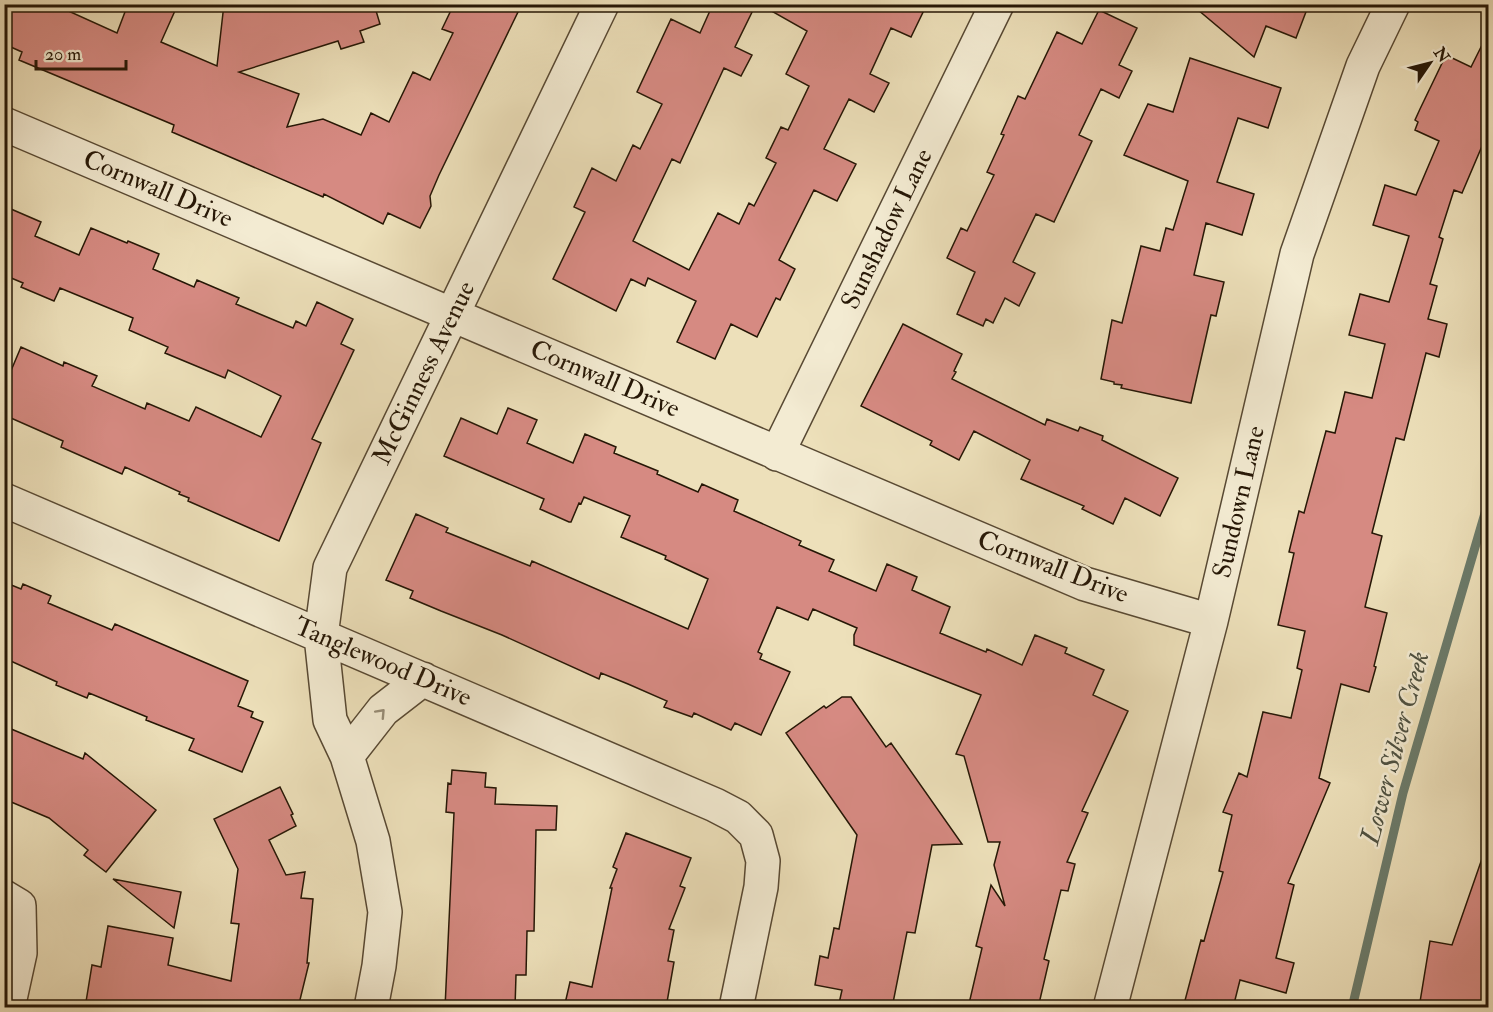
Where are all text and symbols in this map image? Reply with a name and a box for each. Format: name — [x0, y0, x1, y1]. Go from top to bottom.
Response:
scale bar — [36, 33, 126, 71]
north arrow — [1400, 33, 1460, 93]
text: 20 m — [45, 43, 81, 66]
text: N — [1429, 43, 1454, 67]
street label: Cornwall Drive — [78, 143, 238, 235]
street label: Sunshadow Lane — [834, 143, 940, 315]
street label: McGinness Avenue — [366, 276, 482, 470]
street label: Cornwall Drive — [525, 333, 685, 425]
street label: Sundown Lane — [1206, 423, 1272, 581]
street label: Cornwall Drive — [973, 524, 1133, 611]
street label: Tanglewood Drive — [290, 610, 477, 714]
water label: Lower Silver Creek — [1353, 648, 1437, 849]
one-way arrow — [374, 710, 385, 720]

